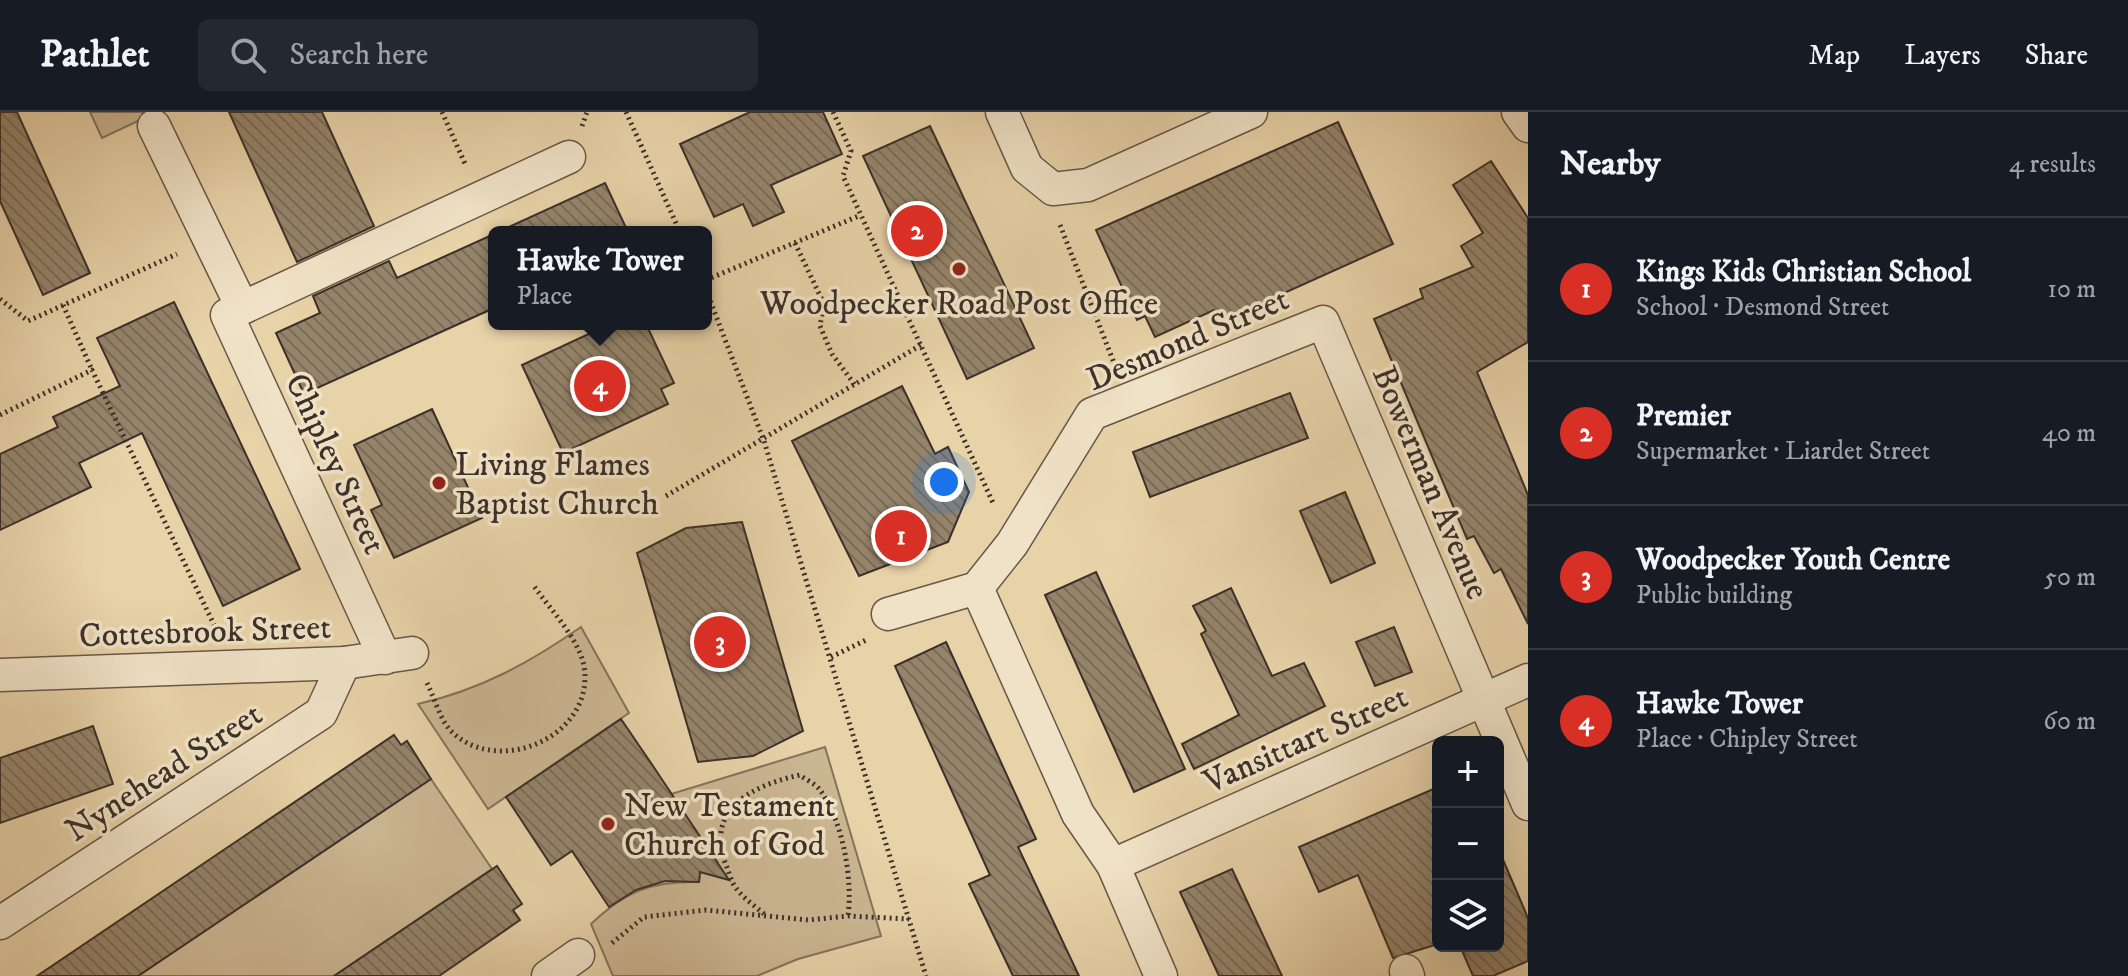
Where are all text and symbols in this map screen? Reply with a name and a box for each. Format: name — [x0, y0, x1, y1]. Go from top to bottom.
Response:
search box — [198, 19, 758, 91]
text: Pathlet — [40, 31, 150, 79]
icon: search — [226, 33, 270, 77]
text: Search here — [290, 37, 428, 74]
text: Map — [1809, 38, 1860, 73]
text: Layers — [1904, 38, 1981, 73]
text: Share — [2025, 38, 2088, 73]
text: Nearby — [1560, 143, 1661, 185]
text: 4 results — [2009, 148, 2096, 181]
pin: 2 — [891, 201, 943, 261]
popup — [488, 226, 712, 330]
text: Hawke Tower — [517, 243, 683, 280]
text: Kings Kids Christian School — [1636, 254, 1971, 291]
marker: Woodpecker Road Post Office — [950, 260, 968, 278]
text: 1 — [1581, 273, 1591, 306]
text: 10 m — [2047, 273, 2096, 306]
street label: Desmond Street — [1081, 278, 1295, 401]
text: Place — [517, 280, 572, 313]
place label: Woodpecker Road Post Office — [759, 283, 1158, 325]
text: School · Desmond Street — [1636, 291, 1889, 324]
pin: 4 — [574, 356, 626, 416]
street label: Bowerman Avenue — [1362, 360, 1498, 606]
street label: Chipley Street — [275, 367, 395, 561]
text: Premier — [1636, 398, 1731, 435]
text: 2 — [1580, 417, 1592, 450]
text: 40 m — [2042, 417, 2096, 450]
text: Supermarket · Liardet Street — [1636, 435, 1930, 468]
place label: Living Flames Baptist Church — [455, 444, 659, 525]
your location — [924, 462, 964, 502]
marker: Living Flames Baptist Church — [430, 474, 448, 492]
pin: 1 — [875, 506, 927, 566]
text: Woodpecker Youth Centre — [1636, 542, 1950, 579]
text: 3 — [1581, 561, 1591, 594]
text: 50 m — [2044, 561, 2096, 594]
text: Public building — [1636, 579, 1792, 612]
street label: Cottesbrook Street — [78, 607, 332, 657]
pin: 3 — [694, 612, 746, 672]
street label: Vansittart Street — [1196, 676, 1415, 804]
text: Hawke Tower — [1636, 686, 1803, 723]
street label: Nynehead Street — [58, 693, 270, 852]
text: 4 — [1579, 705, 1593, 738]
text: 60 m — [2043, 705, 2096, 738]
text: Place · Chipley Street — [1636, 723, 1858, 756]
map controls — [1432, 736, 1504, 952]
button: + — [1432, 736, 1504, 808]
place label: New Testament Church of God — [624, 785, 835, 866]
button: − — [1432, 808, 1504, 880]
marker: New Testament Church of God — [599, 815, 617, 833]
button: layers — [1432, 880, 1504, 952]

